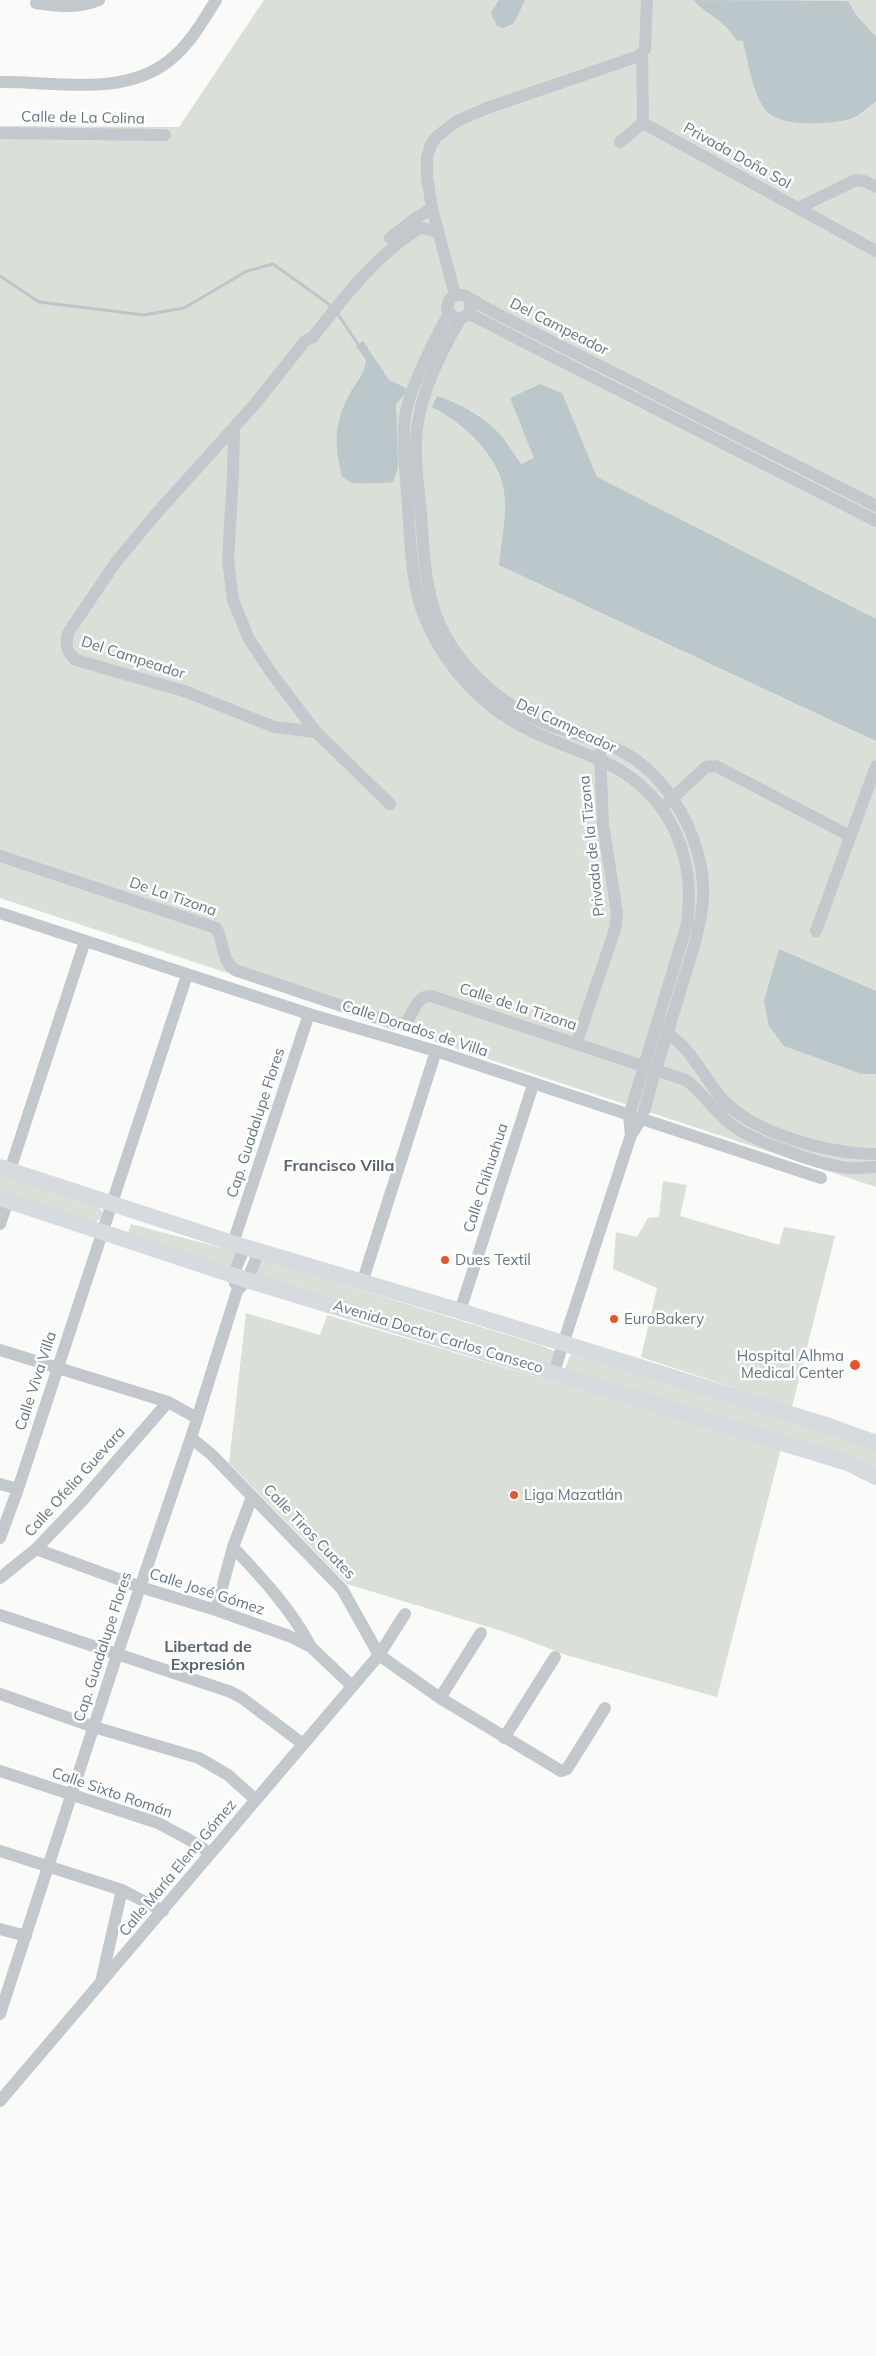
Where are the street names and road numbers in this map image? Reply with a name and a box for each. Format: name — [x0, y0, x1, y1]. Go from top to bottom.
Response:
street label: Calle de La Colina — [21, 108, 145, 128]
street label: Privada Doña Sol — [680, 119, 794, 193]
street label: Del Campeador — [507, 294, 611, 360]
street label: Del Campeador — [79, 633, 187, 683]
street label: Del Campeador — [513, 695, 619, 757]
street label: Privada de la Tizona — [576, 775, 608, 917]
street label: De La Tizona — [127, 874, 219, 920]
street label: Calle de la Tizona — [457, 980, 579, 1034]
street label: Calle Dorados de Villa — [340, 997, 490, 1061]
street label: Cap. Guadalupe Flores — [223, 1046, 289, 1200]
street label: Calle Chihuahua — [460, 1121, 512, 1235]
street label: Avenida Doctor Carlos Canseco — [331, 1296, 545, 1378]
street label: Calle Viva Villa — [11, 1329, 61, 1433]
street label: Calle Ofelia Guevara — [21, 1423, 129, 1541]
street label: Calle Tiros Cuates — [259, 1481, 359, 1583]
street label: Calle José Gómez — [147, 1565, 267, 1619]
street label: Cap. Guadalupe Flores — [70, 1570, 136, 1724]
street label: Calle Sixto Román — [49, 1764, 175, 1822]
street label: Calle María Elena Gómez — [116, 1796, 240, 1940]

